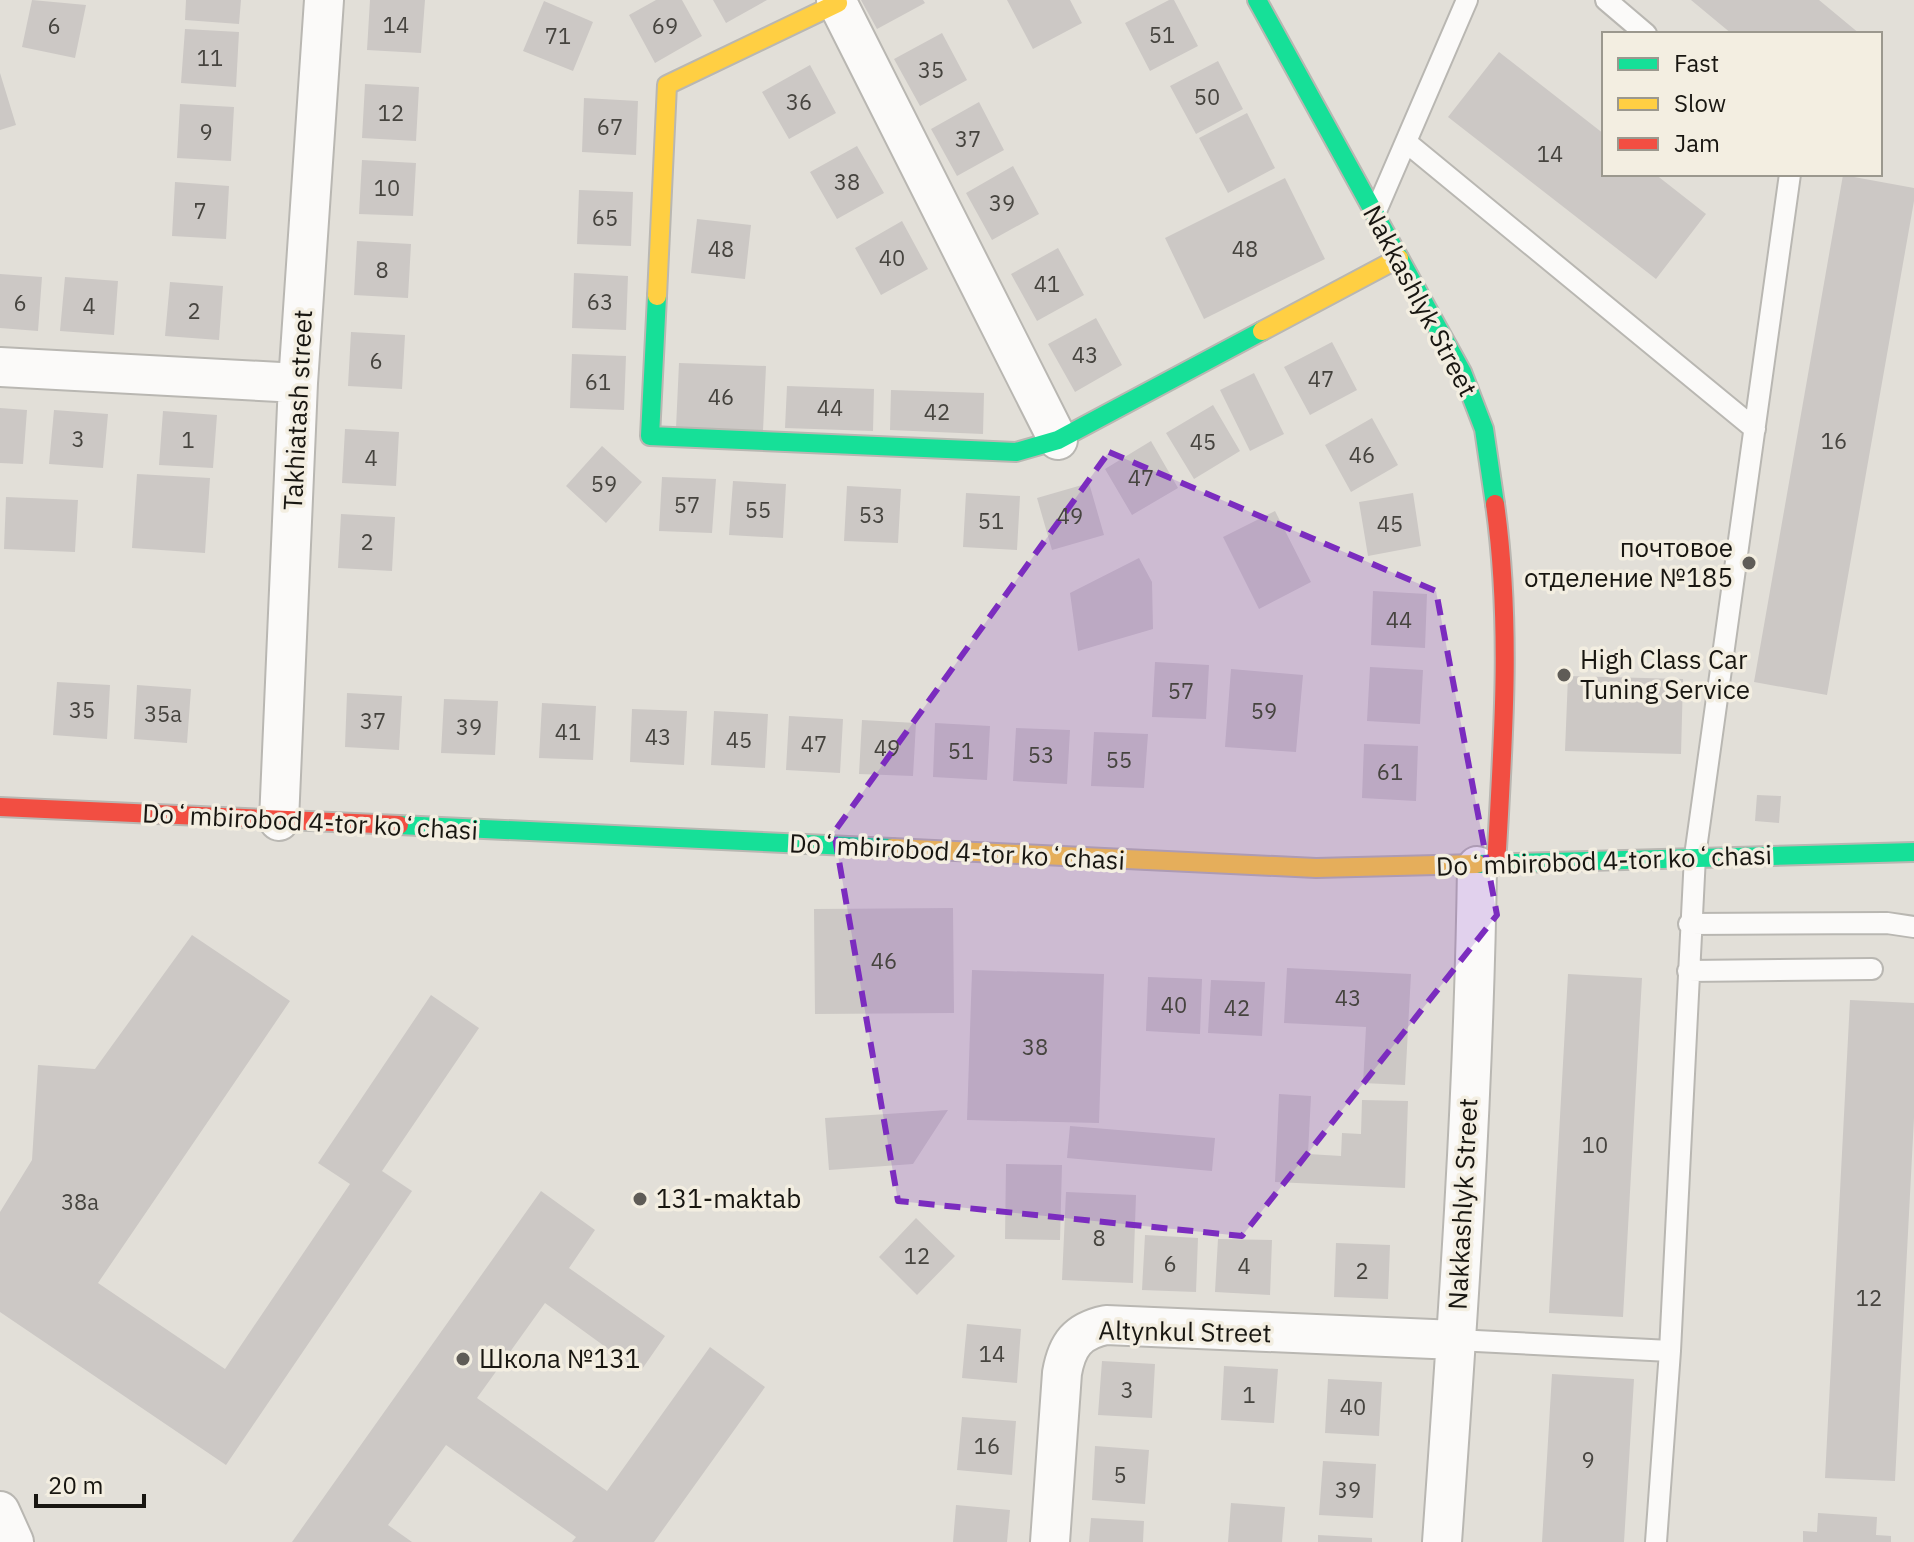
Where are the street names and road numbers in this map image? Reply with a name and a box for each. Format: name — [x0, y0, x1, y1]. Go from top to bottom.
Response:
street label: Nakkashlyk Street — [1356, 199, 1486, 402]
street label: Takhiatash street — [275, 309, 319, 511]
street label: Doʻmbirobod 4-tor koʻchasi — [141, 795, 479, 847]
street label: Doʻmbirobod 4-tor koʻchasi — [788, 825, 1126, 877]
street label: Doʻmbirobod 4-tor koʻchasi — [1435, 837, 1773, 883]
street label: Nakkashlyk Street — [1439, 1097, 1485, 1311]
street label: Altynkul Street — [1098, 1312, 1272, 1350]

